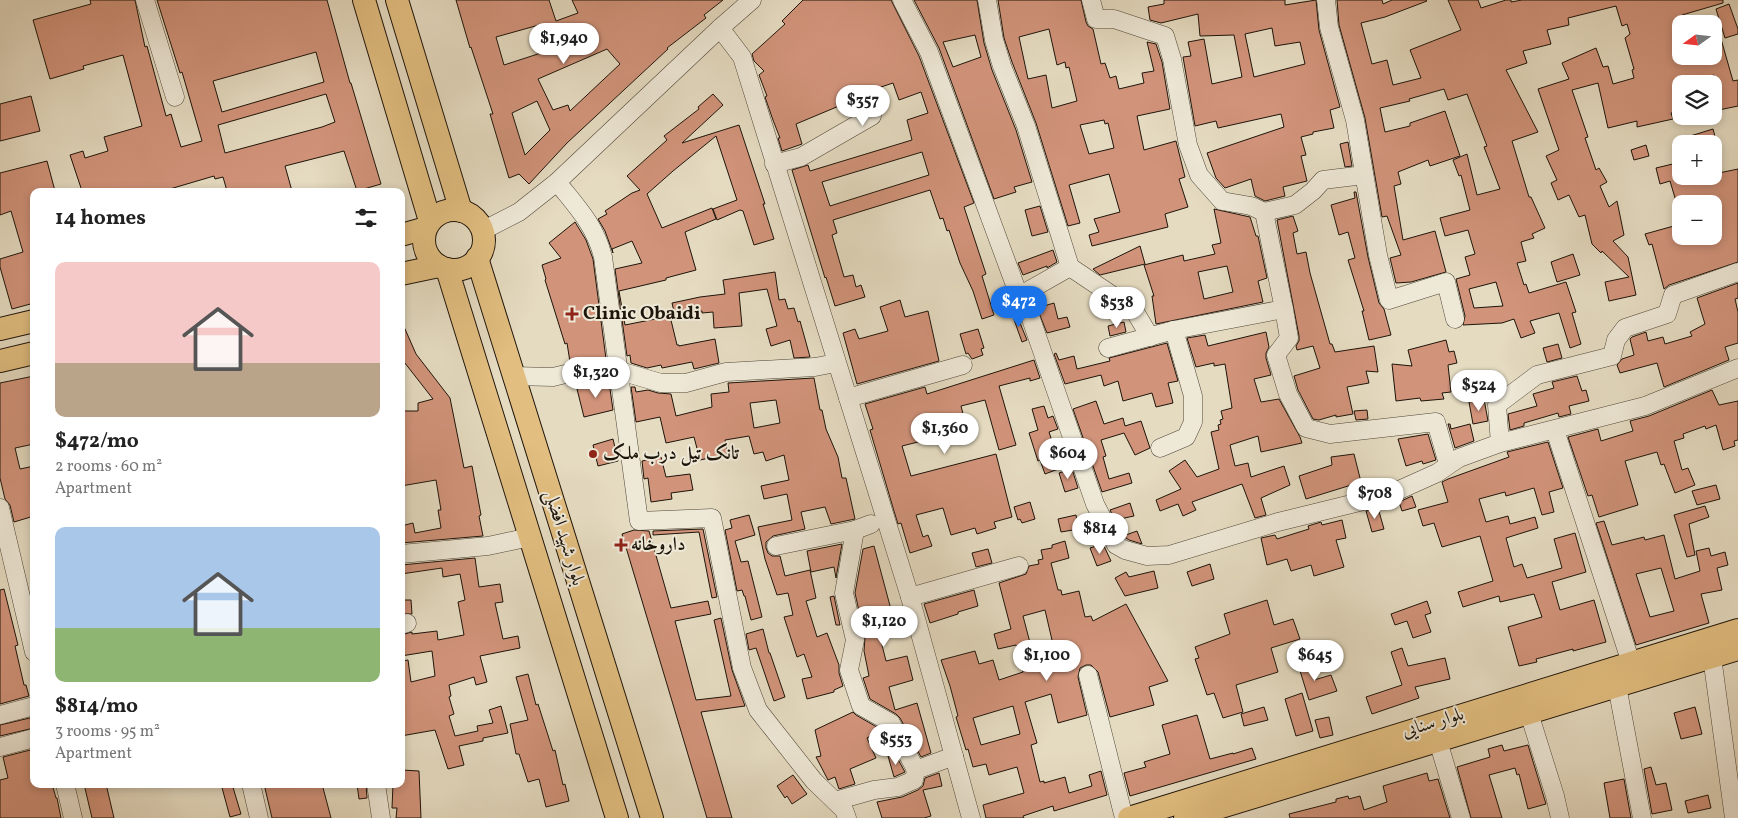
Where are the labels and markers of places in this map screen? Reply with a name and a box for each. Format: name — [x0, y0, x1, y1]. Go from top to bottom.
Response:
pin: $1,940 — [523, 22, 605, 65]
pin: $357 — [833, 84, 893, 127]
pin: $472 — [989, 286, 1049, 328]
pin: $538 — [1087, 286, 1147, 329]
place label: Clinic Obaidi — [583, 301, 701, 327]
marker: Clinic Obaidi — [565, 307, 579, 321]
pin: $1,320 — [555, 356, 637, 399]
pin: $524 — [1449, 370, 1509, 412]
pin: $1,360 — [904, 412, 986, 455]
pin: $604 — [1038, 438, 1098, 480]
place label: تانک تیل درب ملک — [603, 441, 739, 467]
marker: تانک تیل درب ملک — [587, 448, 599, 460]
pin: $708 — [1345, 478, 1405, 520]
pin: $814 — [1070, 512, 1130, 555]
place label: داروخانه — [631, 532, 686, 558]
marker: داروخانه — [615, 539, 627, 551]
pin: $1,120 — [843, 606, 925, 648]
pin: $1,100 — [1006, 640, 1088, 682]
pin: $645 — [1285, 640, 1345, 682]
pin: $553 — [866, 724, 926, 766]

